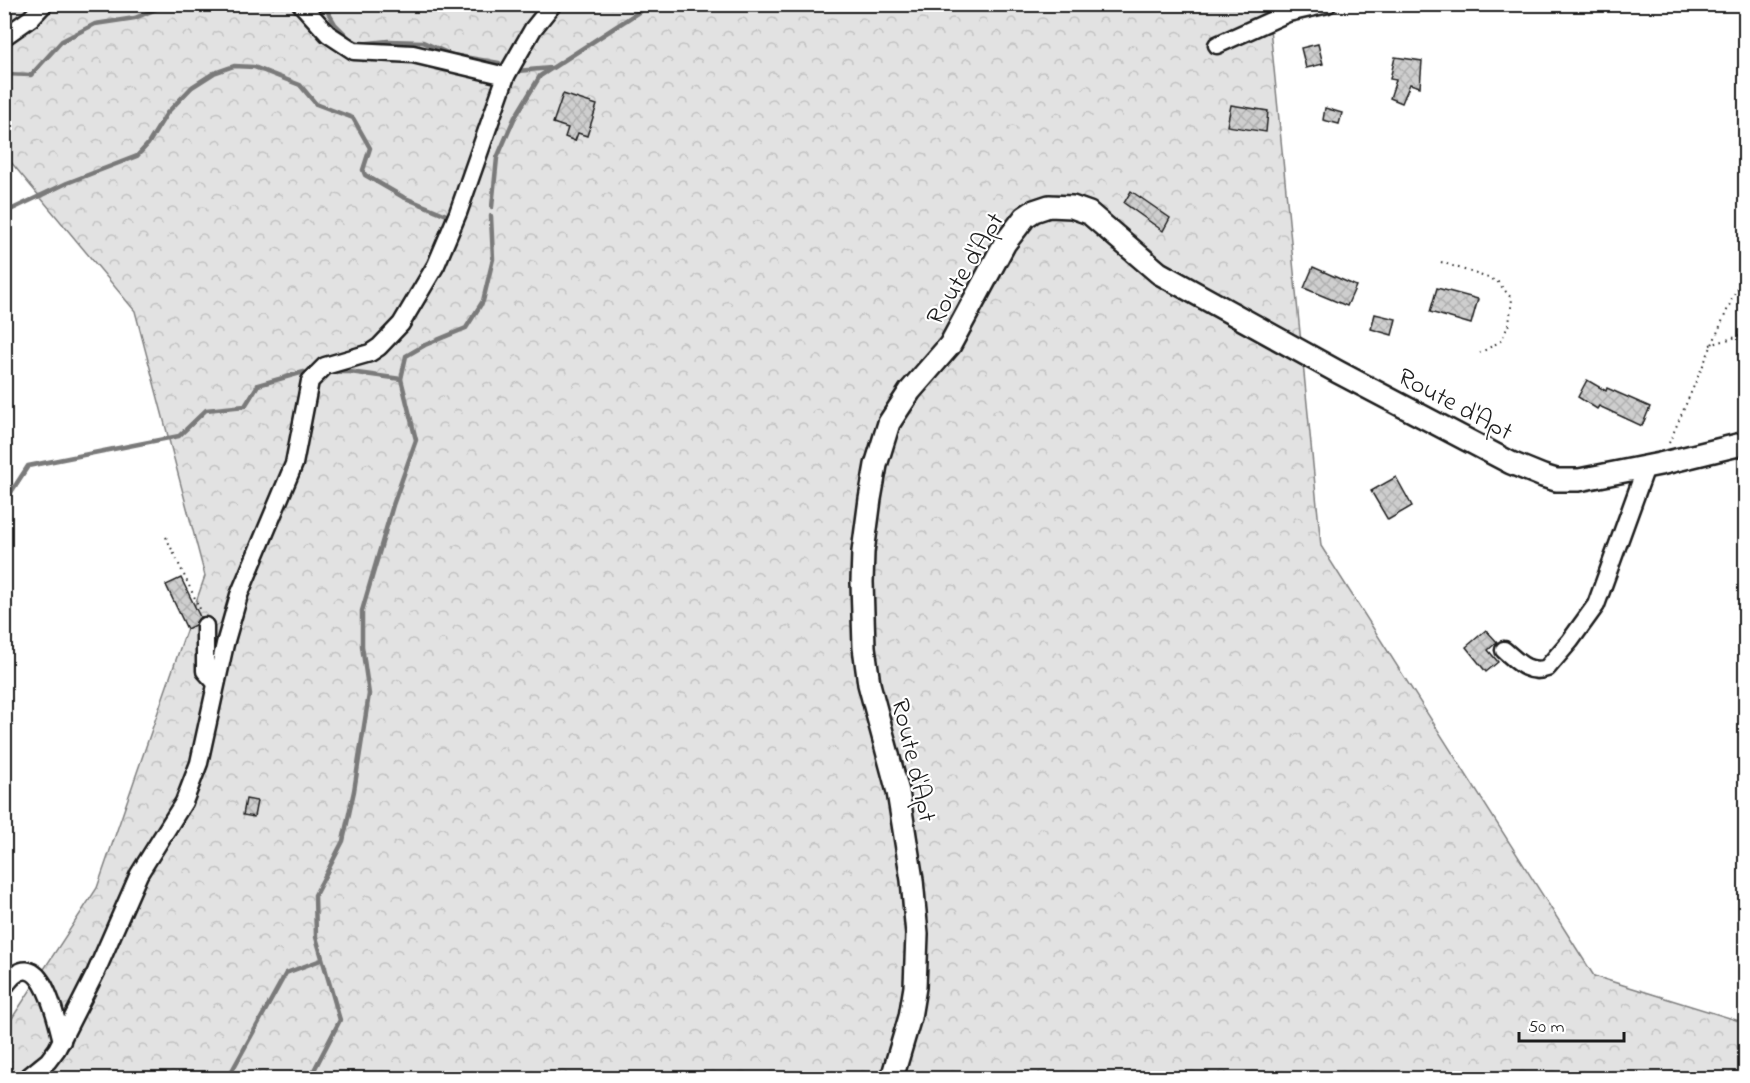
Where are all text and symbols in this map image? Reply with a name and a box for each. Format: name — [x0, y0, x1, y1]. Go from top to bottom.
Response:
street label: Route d'Apt — [918, 206, 1015, 333]
street label: Route d'Apt — [1390, 359, 1519, 452]
street label: Route d'Apt — [879, 695, 945, 826]
scale bar — [1519, 1005, 1624, 1043]
text: 50 m — [1528, 1015, 1565, 1041]

